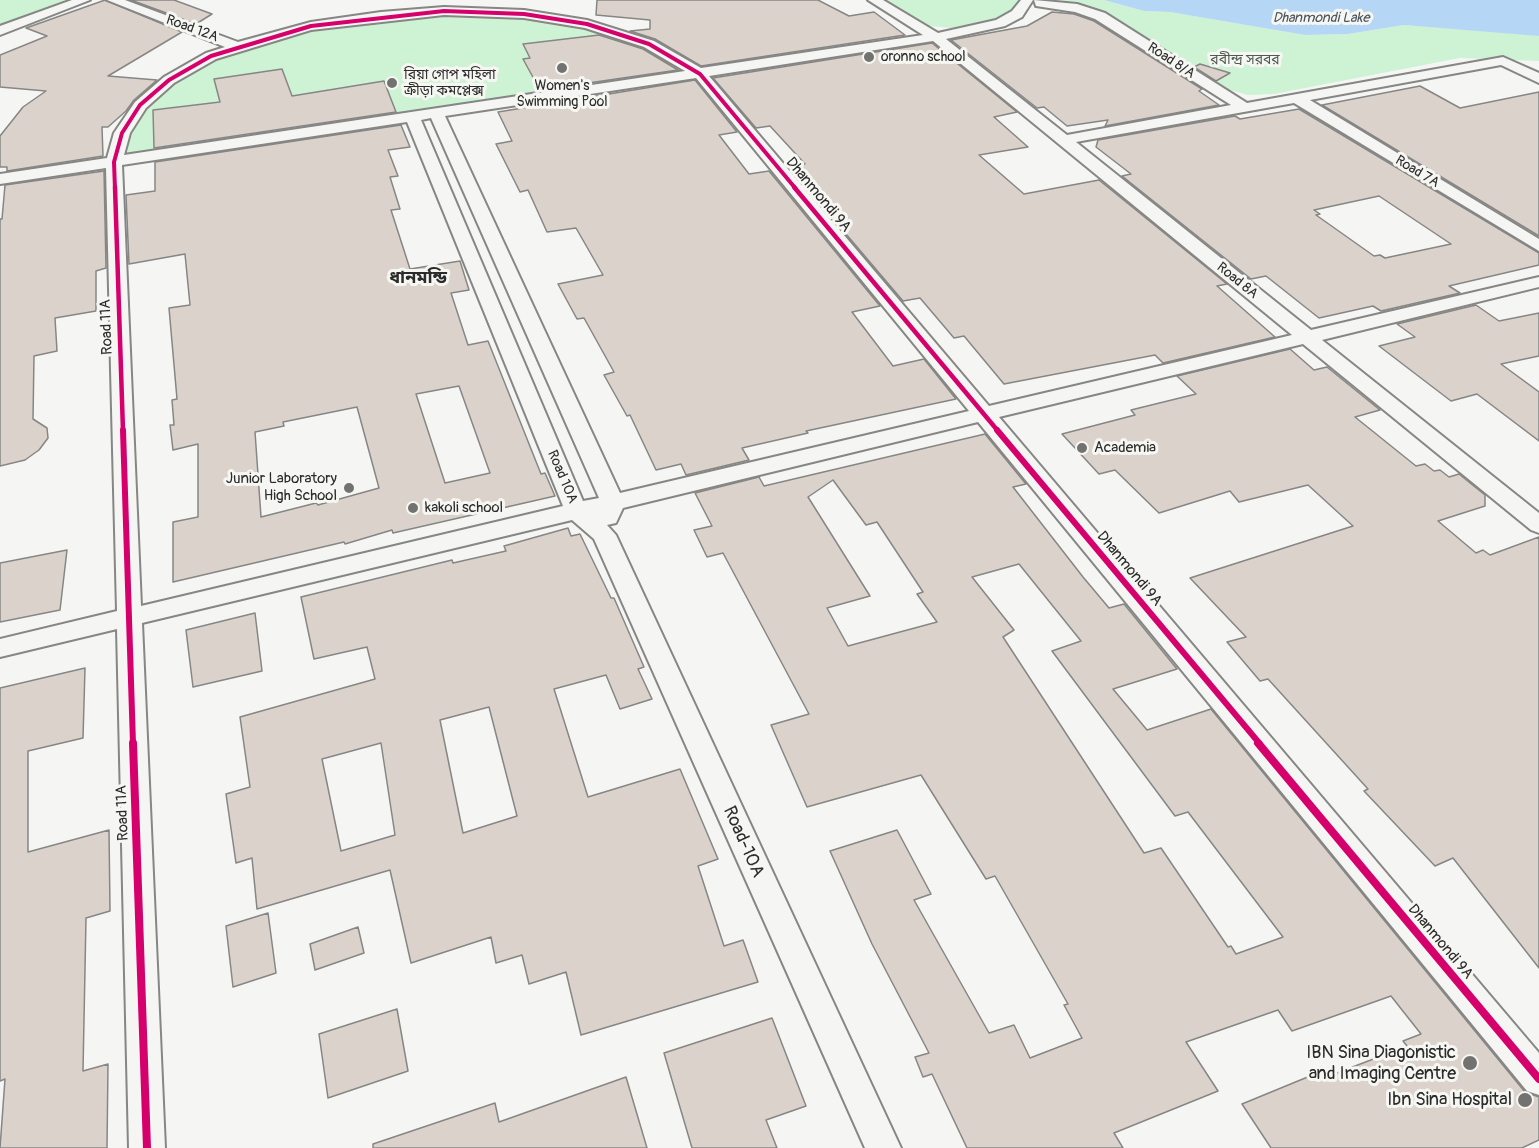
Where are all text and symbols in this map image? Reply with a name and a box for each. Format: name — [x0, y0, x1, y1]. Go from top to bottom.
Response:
water label: Dhanmondi Lake — [1273, 10, 1369, 26]
street label: Road 12A — [164, 12, 220, 46]
street label: Road 8/A — [1144, 39, 1198, 83]
place label: oronno school — [881, 49, 966, 65]
marker: oronno school — [862, 50, 876, 64]
park label: রবীন্দ্র সরবর — [1210, 52, 1280, 68]
marker: Women's Swimming Pool — [555, 61, 569, 75]
place label: রিয়া গোপ মহিলা ক্রীড়া কমপ্লেক্স — [404, 67, 496, 100]
marker: রিয়া গোপ মহিলা ক্রীড়া কমপ্লেক্স — [385, 76, 399, 90]
place label: Women's Swimming Pool — [516, 78, 608, 110]
street label: Road 7A — [1392, 152, 1442, 192]
street label: Dhanmondi 9A — [782, 154, 854, 236]
street label: Road 8A — [1213, 259, 1261, 303]
district label: ধানমন্ডি — [389, 267, 447, 289]
street label: Road 11A — [97, 299, 117, 355]
place label: Academia — [1094, 439, 1156, 457]
marker: Academia — [1075, 441, 1089, 455]
street label: Road 10A — [543, 448, 581, 506]
place label: Junior Laboratory High School — [226, 470, 337, 505]
marker: Junior Laboratory High School — [342, 481, 356, 495]
place label: kakoli school — [425, 499, 503, 517]
marker: kakoli school — [406, 501, 420, 515]
street label: Dhanmondi 9A — [1093, 528, 1165, 610]
street label: Road 11A — [113, 785, 133, 841]
street label: Road-10A — [718, 803, 768, 881]
street label: Dhanmondi 9A — [1404, 901, 1476, 983]
place label: IBN Sina Diagonistic and Imaging Centre — [1306, 1042, 1456, 1084]
marker: IBN Sina Diagonistic and Imaging Centre — [1461, 1054, 1479, 1072]
place label: Ibn Sina Hospital — [1387, 1089, 1512, 1111]
marker: Ibn Sina Hospital — [1516, 1091, 1534, 1109]

